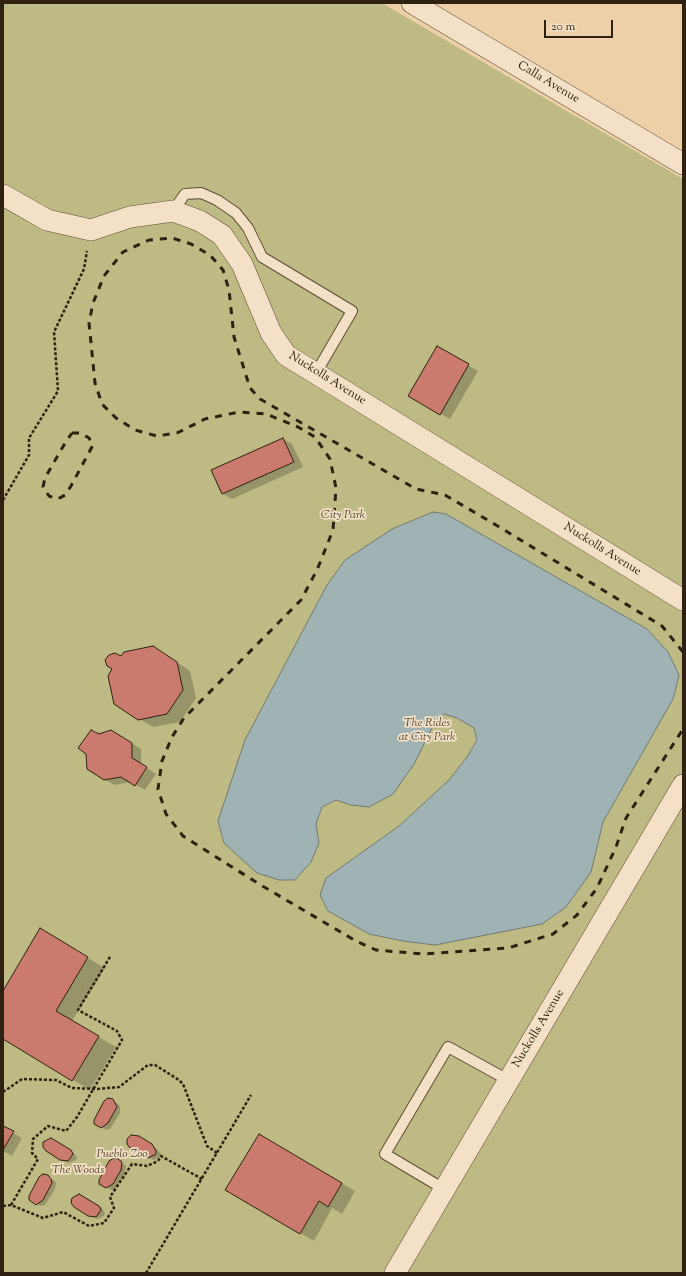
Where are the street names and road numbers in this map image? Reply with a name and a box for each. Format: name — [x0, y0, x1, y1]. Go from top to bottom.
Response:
street label: Calla Avenue — [514, 59, 582, 107]
street label: Nuckolls Avenue — [286, 349, 368, 409]
street label: Nuckolls Avenue — [561, 520, 643, 580]
street label: Nuckolls Avenue — [510, 987, 568, 1071]

